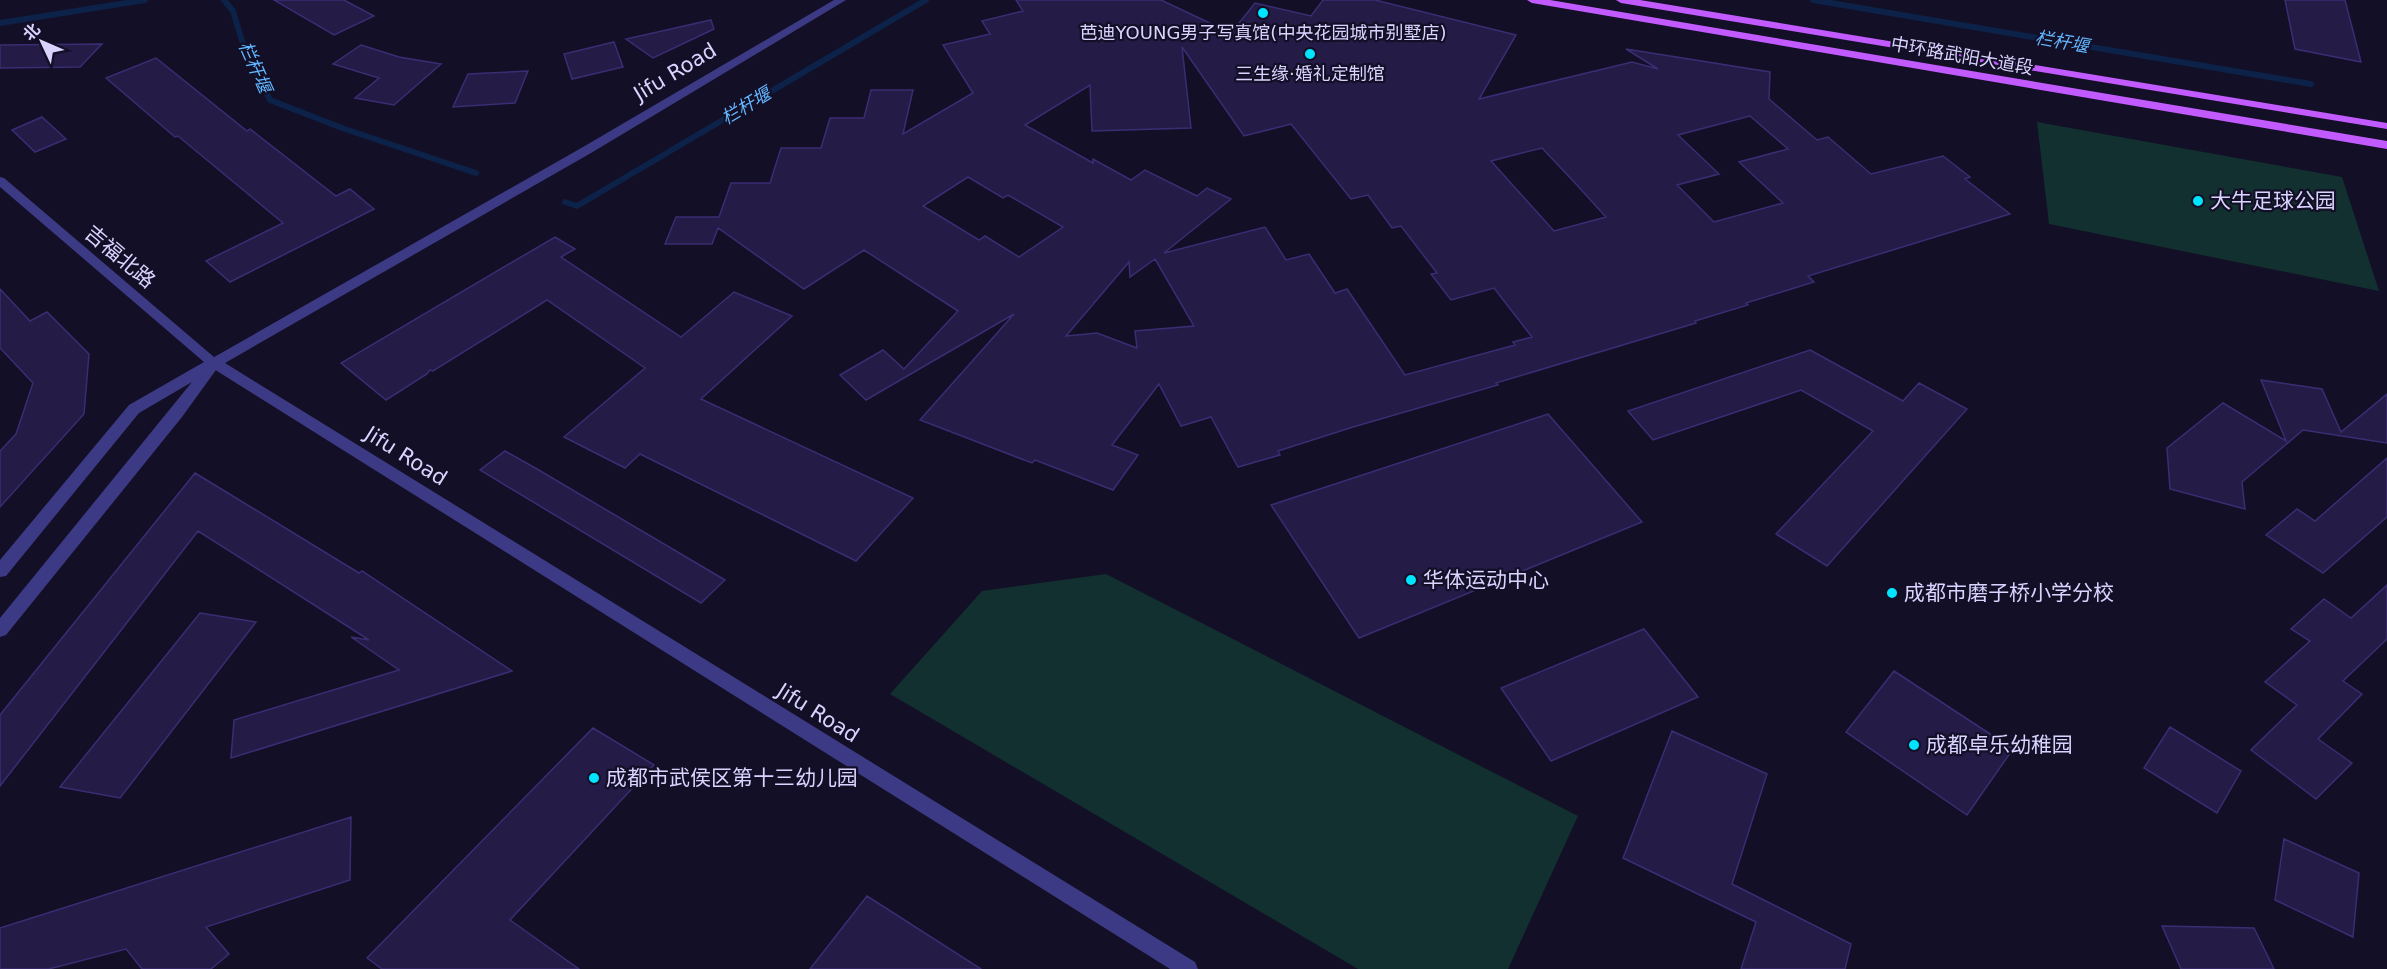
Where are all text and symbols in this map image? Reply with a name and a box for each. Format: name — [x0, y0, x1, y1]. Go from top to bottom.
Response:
marker: 芭迪YOUNG男子写真馆(中央花园城市别墅店) — [1256, 6, 1270, 20]
north arrow — [12, 12, 72, 72]
text: 北 — [19, 20, 44, 44]
place label: 芭迪YOUNG男子写真馆(中央花园城市别墅店) — [1080, 22, 1446, 43]
water label: 栏杆堰 — [2034, 26, 2093, 57]
street label: 中环路武阳大道段 — [1889, 33, 2035, 78]
water label: 栏杆堰 — [235, 38, 277, 98]
street label: Jifu Road — [628, 38, 721, 107]
marker: 三生缘·婚礼定制馆 — [1303, 47, 1317, 61]
place label: 三生缘·婚礼定制馆 — [1235, 63, 1385, 84]
water label: 栏杆堰 — [717, 81, 777, 128]
place label: 大牛足球公园 — [2210, 189, 2336, 213]
marker: 大牛足球公园 — [2191, 194, 2205, 208]
street label: 吉福北路 — [80, 221, 160, 293]
street label: Jifu Road — [359, 420, 451, 491]
place label: 华体运动中心 — [1423, 568, 1549, 592]
marker: 华体运动中心 — [1404, 573, 1418, 587]
place label: 成都市磨子桥小学分校 — [1904, 581, 2114, 605]
marker: 成都市磨子桥小学分校 — [1885, 586, 1899, 600]
street label: Jifu Road — [771, 677, 863, 748]
place label: 成都卓乐幼稚园 — [1926, 733, 2073, 757]
marker: 成都卓乐幼稚园 — [1907, 738, 1921, 752]
place label: 成都市武侯区第十三幼儿园 — [606, 766, 858, 790]
marker: 成都市武侯区第十三幼儿园 — [587, 771, 601, 785]

